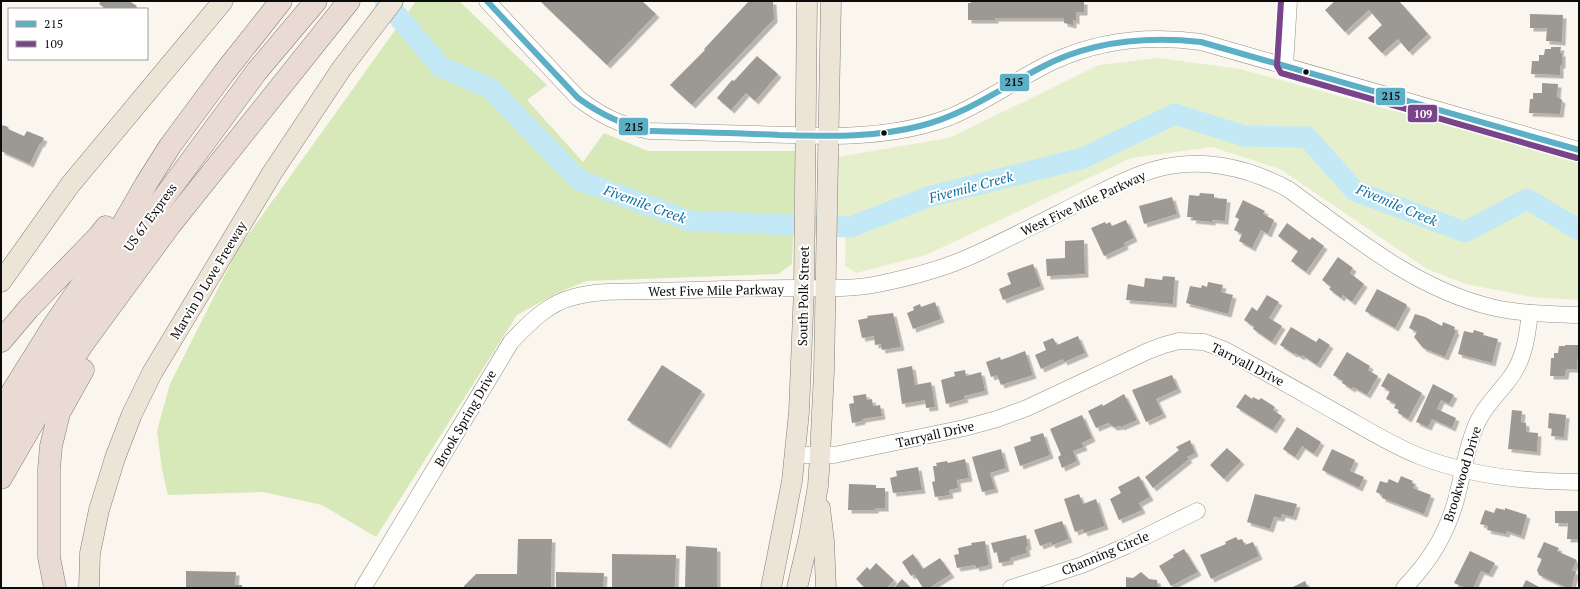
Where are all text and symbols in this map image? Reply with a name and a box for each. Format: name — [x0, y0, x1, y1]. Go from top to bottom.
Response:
legend — [8, 8, 148, 60]
text: 215 — [44, 16, 63, 31]
text: 109 — [44, 36, 63, 51]
unlabelled marker — [1301, 67, 1311, 77]
line badge: 215 — [999, 73, 1030, 92]
text: 215 — [1005, 75, 1023, 89]
line badge: 215 — [1375, 87, 1406, 106]
text: 215 — [1382, 89, 1400, 103]
line badge: 109 — [1407, 104, 1438, 123]
text: 109 — [1414, 107, 1432, 121]
line badge: 215 — [618, 117, 649, 136]
text: 215 — [625, 120, 643, 134]
unlabelled marker — [879, 128, 889, 138]
water label: Fivemile Creek — [926, 166, 1015, 207]
street label: West Five Mile Parkway — [1018, 166, 1149, 240]
street label: US 67 Express — [119, 179, 181, 255]
water label: Fivemile Creek — [1353, 179, 1441, 230]
water label: Fivemile Creek — [600, 180, 689, 227]
street label: Marvin D Love Freeway — [166, 217, 251, 342]
street label: South Polk Street — [793, 246, 813, 346]
street label: West Five Mile Parkway — [648, 280, 785, 300]
street label: Tarryall Drive — [1208, 338, 1288, 390]
street label: Brook Spring Drive — [430, 366, 500, 470]
street label: Tarryall Drive — [894, 416, 976, 452]
street label: Brookwood Drive — [1439, 424, 1485, 524]
street label: Channing Circle — [1058, 526, 1152, 580]

